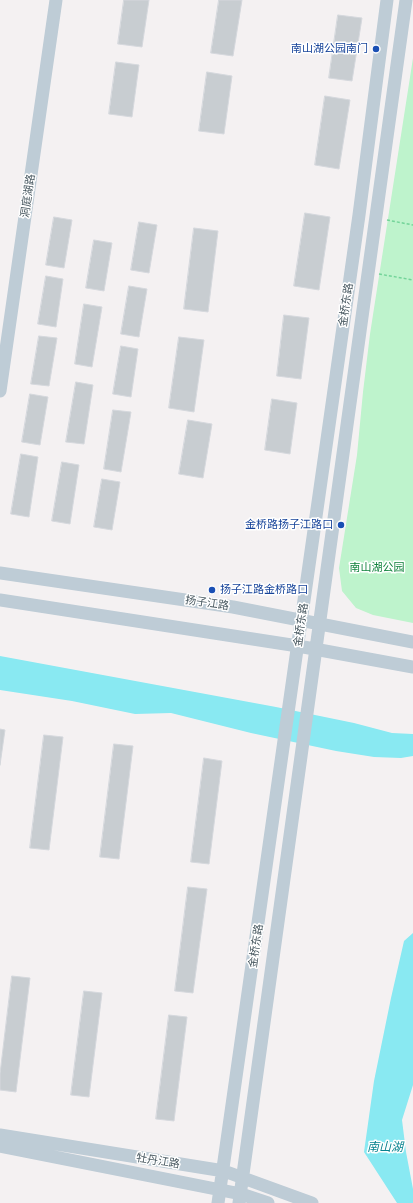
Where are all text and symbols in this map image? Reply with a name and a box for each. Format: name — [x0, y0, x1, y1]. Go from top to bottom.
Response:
place label: 南山湖公园南门 — [291, 42, 368, 56]
marker: 南山湖公园南门 — [371, 44, 381, 54]
street label: 洞庭湖路 — [18, 173, 38, 219]
street label: 金桥东路 — [336, 282, 356, 328]
place label: 金桥路扬子江路口 — [245, 518, 333, 532]
marker: 金桥路扬子江路口 — [336, 520, 346, 530]
park label: 南山湖公园 — [350, 561, 404, 575]
place label: 扬子江路金桥路口 — [220, 583, 308, 597]
marker: 扬子江路金桥路口 — [207, 585, 217, 595]
street label: 扬子江路 — [184, 593, 230, 613]
street label: 金桥东路 — [291, 602, 311, 648]
street label: 金桥东路 — [246, 923, 266, 969]
water label: 南山湖 — [367, 1140, 403, 1154]
street label: 牡丹江路 — [135, 1151, 181, 1171]

